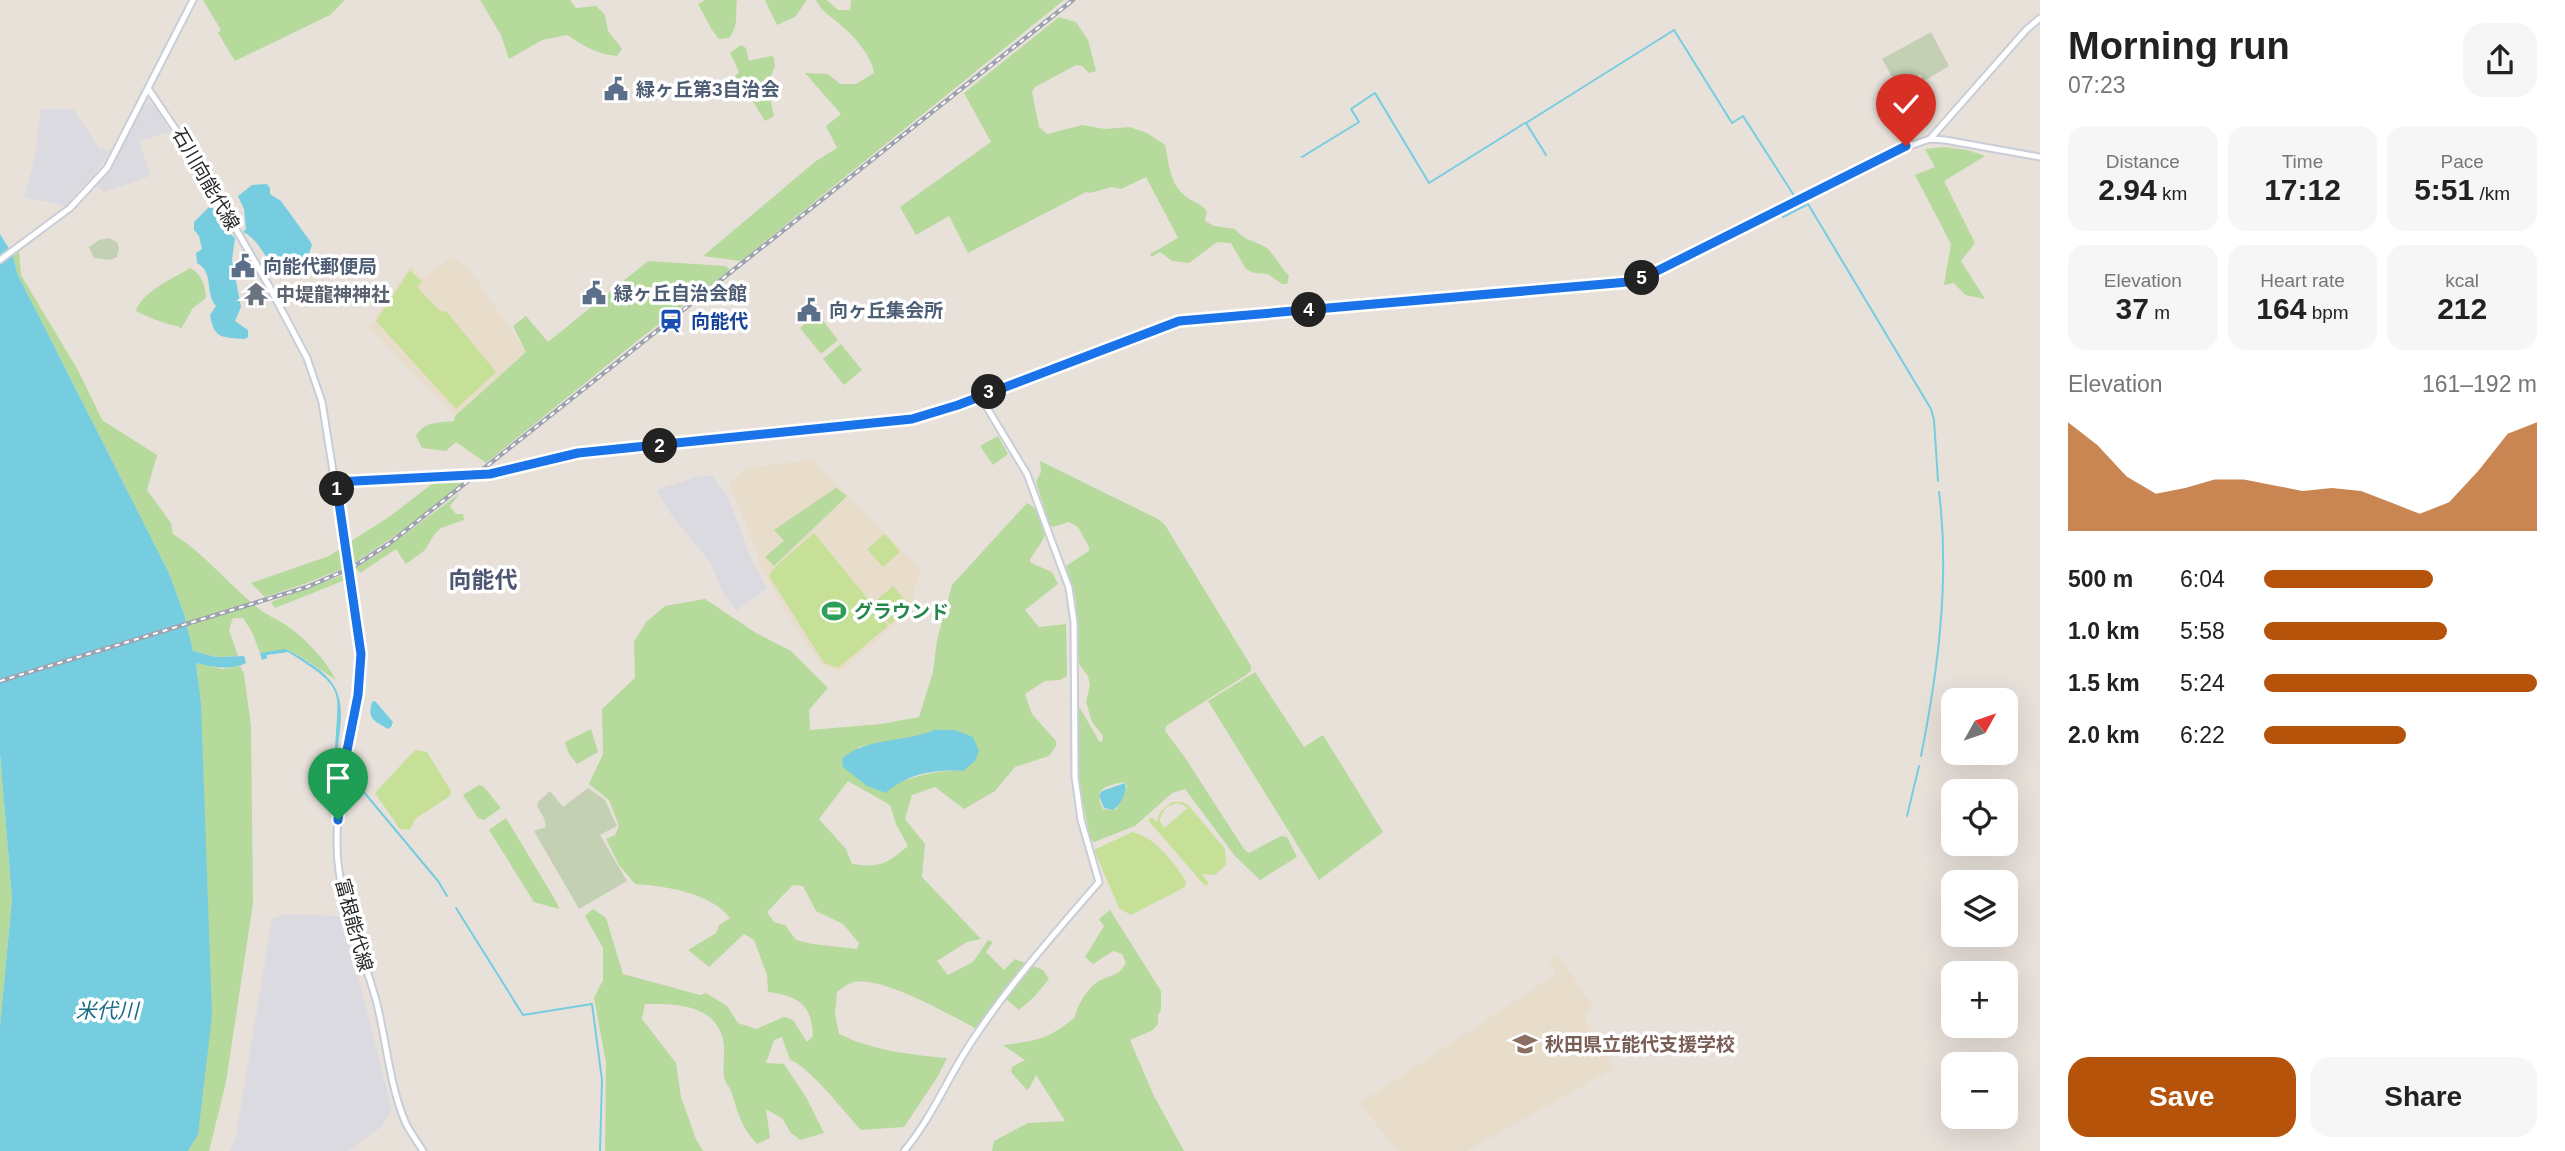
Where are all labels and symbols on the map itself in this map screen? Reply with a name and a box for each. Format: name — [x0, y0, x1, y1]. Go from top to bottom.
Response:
pin — [1876, 74, 1936, 146]
public building icon: 緑ヶ丘第3自治会 — [602, 75, 630, 103]
place label: 緑ヶ丘第3自治会 — [636, 79, 780, 100]
street label: 石川向能代線 — [168, 124, 244, 234]
public building icon: 向能代郵便局 — [229, 252, 257, 280]
place label: 向能代郵便局 — [263, 256, 377, 277]
pin: 5 — [1624, 260, 1660, 296]
public building icon: 緑ヶ丘自治会館 — [580, 279, 608, 307]
temple icon: 中堤龍神神社 — [242, 280, 270, 308]
place label: 緑ヶ丘自治会館 — [614, 283, 747, 304]
place label: 中堤龍神神社 — [276, 284, 390, 305]
pin: 4 — [1292, 292, 1326, 328]
public building icon: 向ヶ丘集会所 — [795, 296, 823, 324]
place label: 向ヶ丘集会所 — [829, 300, 943, 321]
station icon: 向能代 — [657, 307, 685, 335]
place label: 向能代 — [691, 311, 748, 332]
pin: 3 — [972, 374, 1006, 410]
pin: 2 — [642, 428, 678, 464]
pin: 1 — [320, 472, 354, 506]
district label: 向能代 — [449, 567, 518, 593]
sports icon: グラウンド — [820, 597, 848, 625]
place label: グラウンド — [854, 601, 949, 622]
north arrow — [1941, 688, 2018, 765]
pin — [308, 748, 368, 820]
street label: 富根能代線 — [332, 876, 376, 974]
water label: 米代川 — [76, 999, 140, 1022]
school or university icon: 秋田県立能代支援学校 — [1511, 1030, 1539, 1058]
place label: 秋田県立能代支援学校 — [1545, 1034, 1735, 1055]

